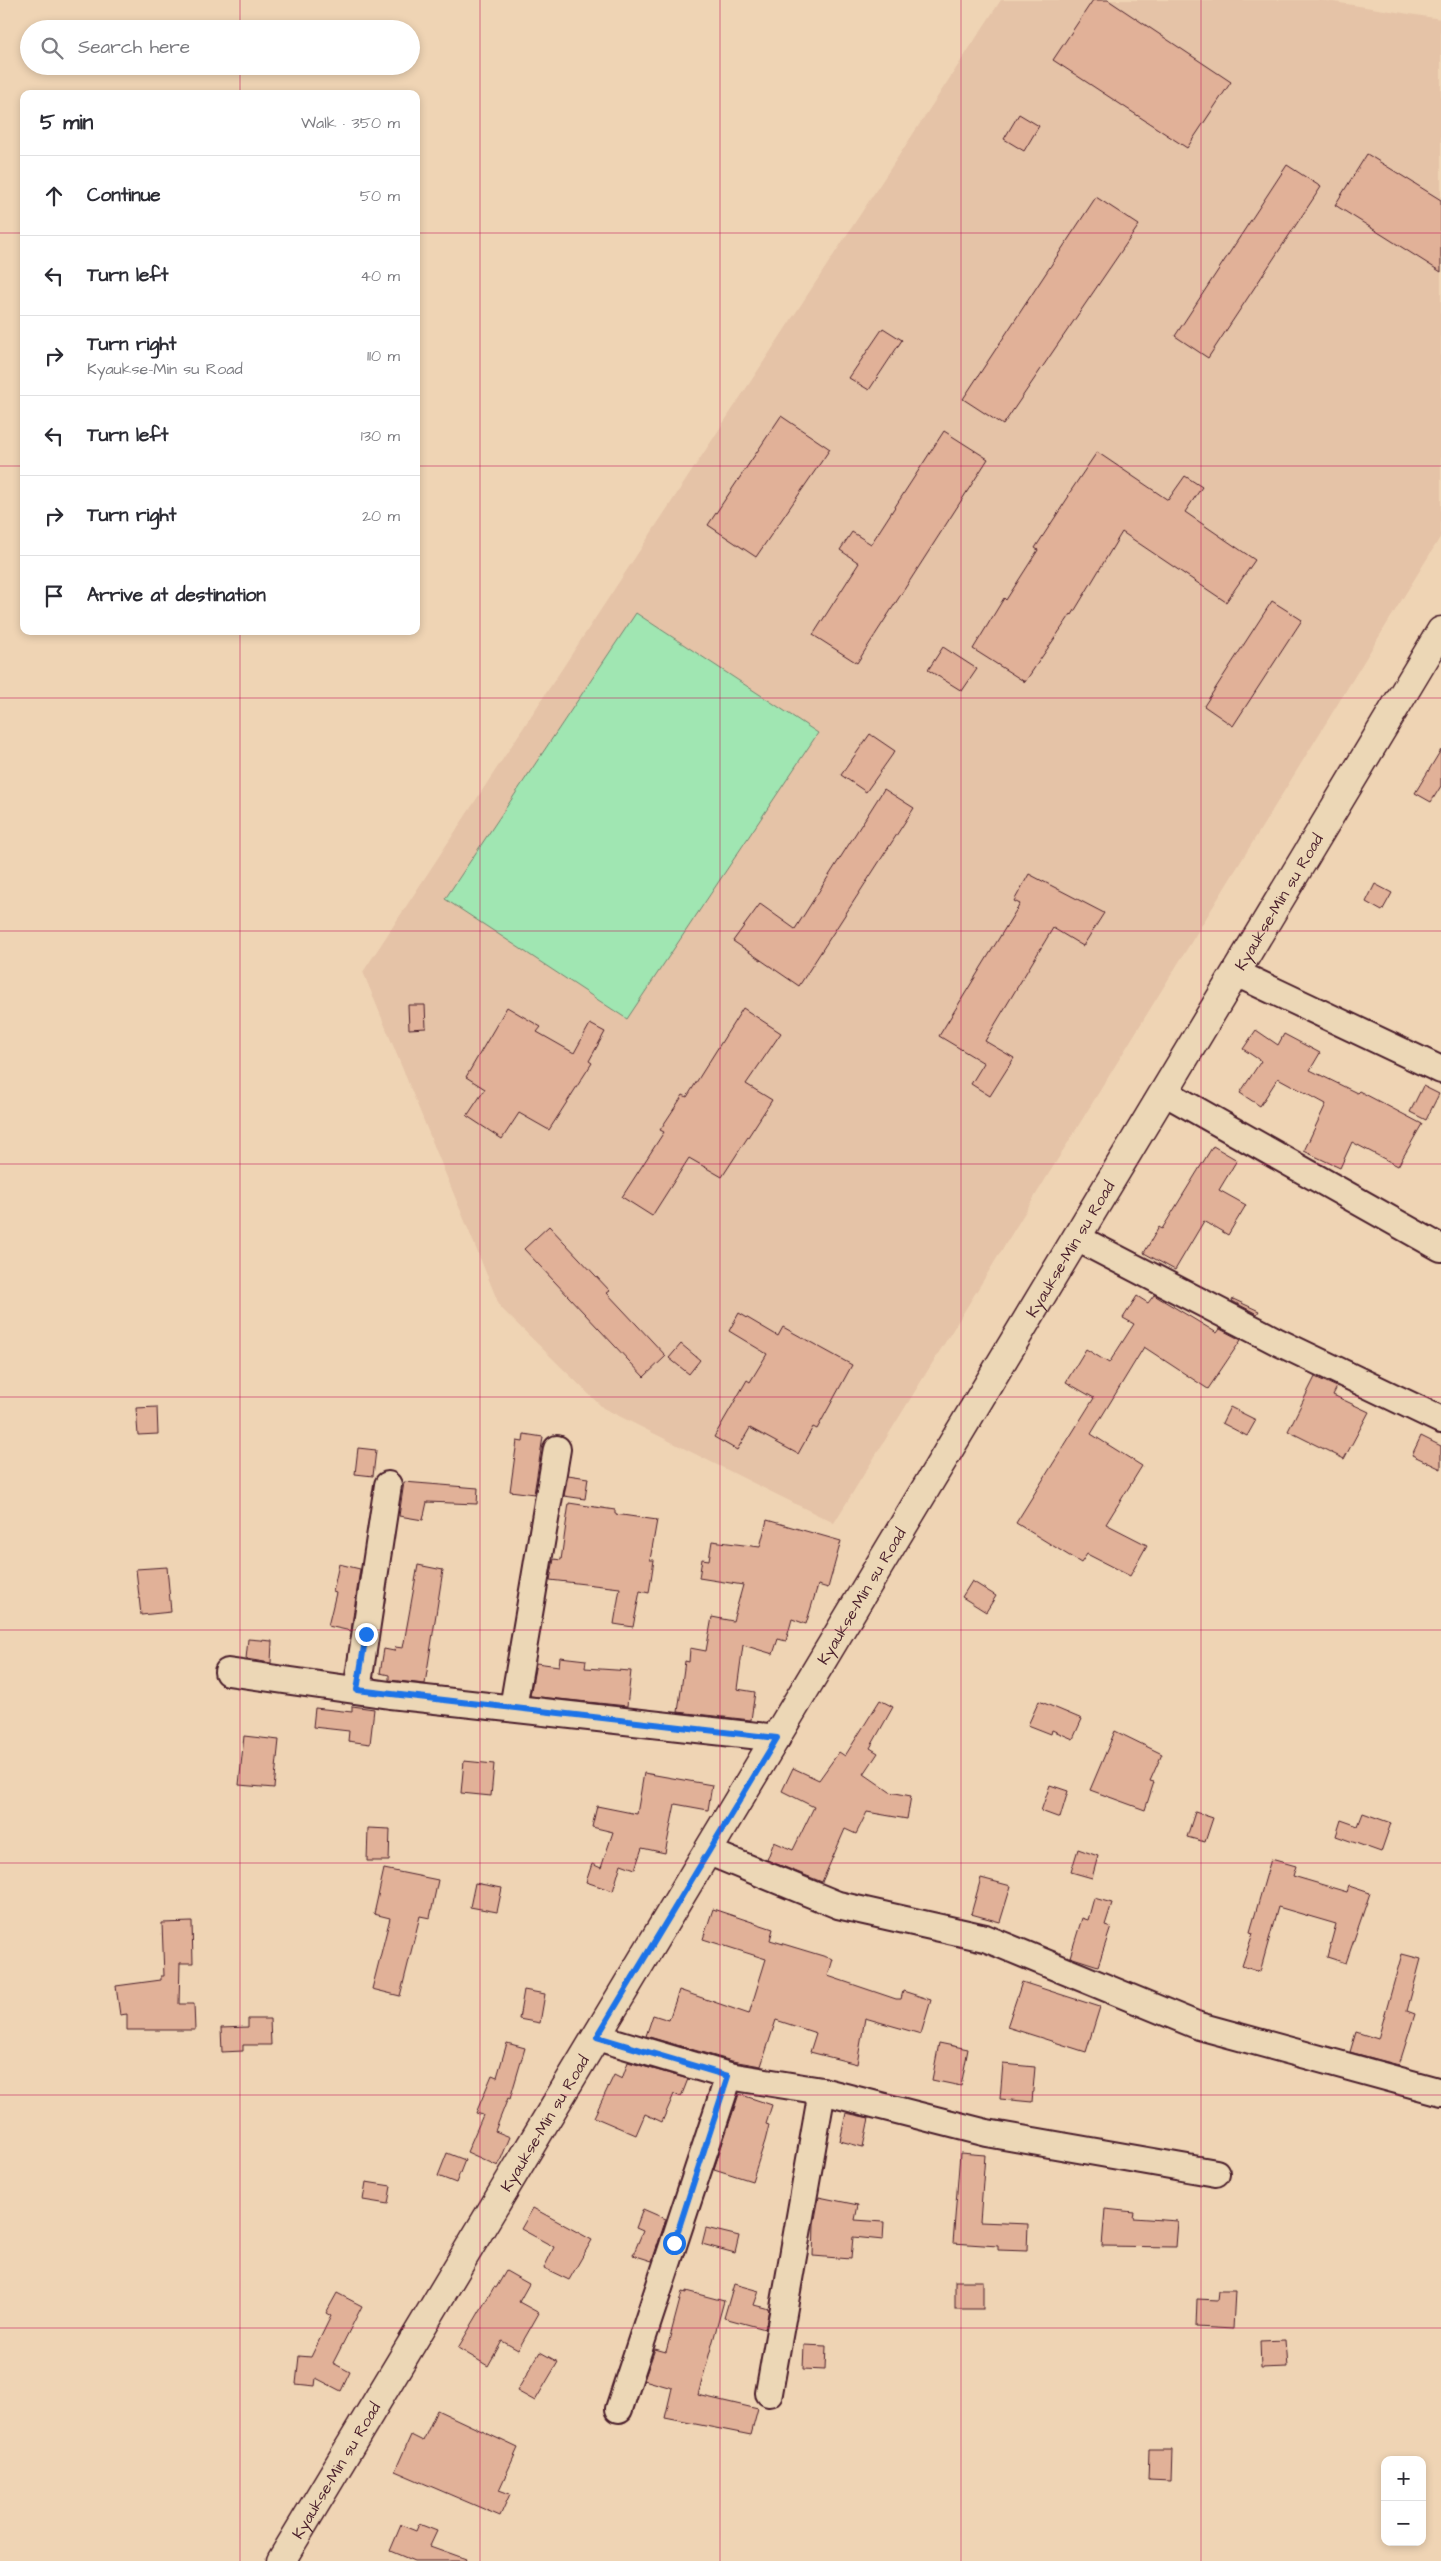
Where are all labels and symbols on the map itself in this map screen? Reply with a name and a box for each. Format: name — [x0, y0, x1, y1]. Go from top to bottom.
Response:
street label: Kyaukse-Min su Road — [1230, 830, 1329, 975]
street label: Kyaukse-Min su Road — [1021, 1177, 1120, 1322]
street label: Kyaukse-Min su Road — [812, 1524, 911, 1669]
route end — [355, 1623, 378, 1646]
street label: Kyaukse-Min su Road — [496, 2051, 595, 2196]
route start — [663, 2232, 686, 2255]
street label: Kyaukse-Min su Road — [287, 2398, 386, 2543]

